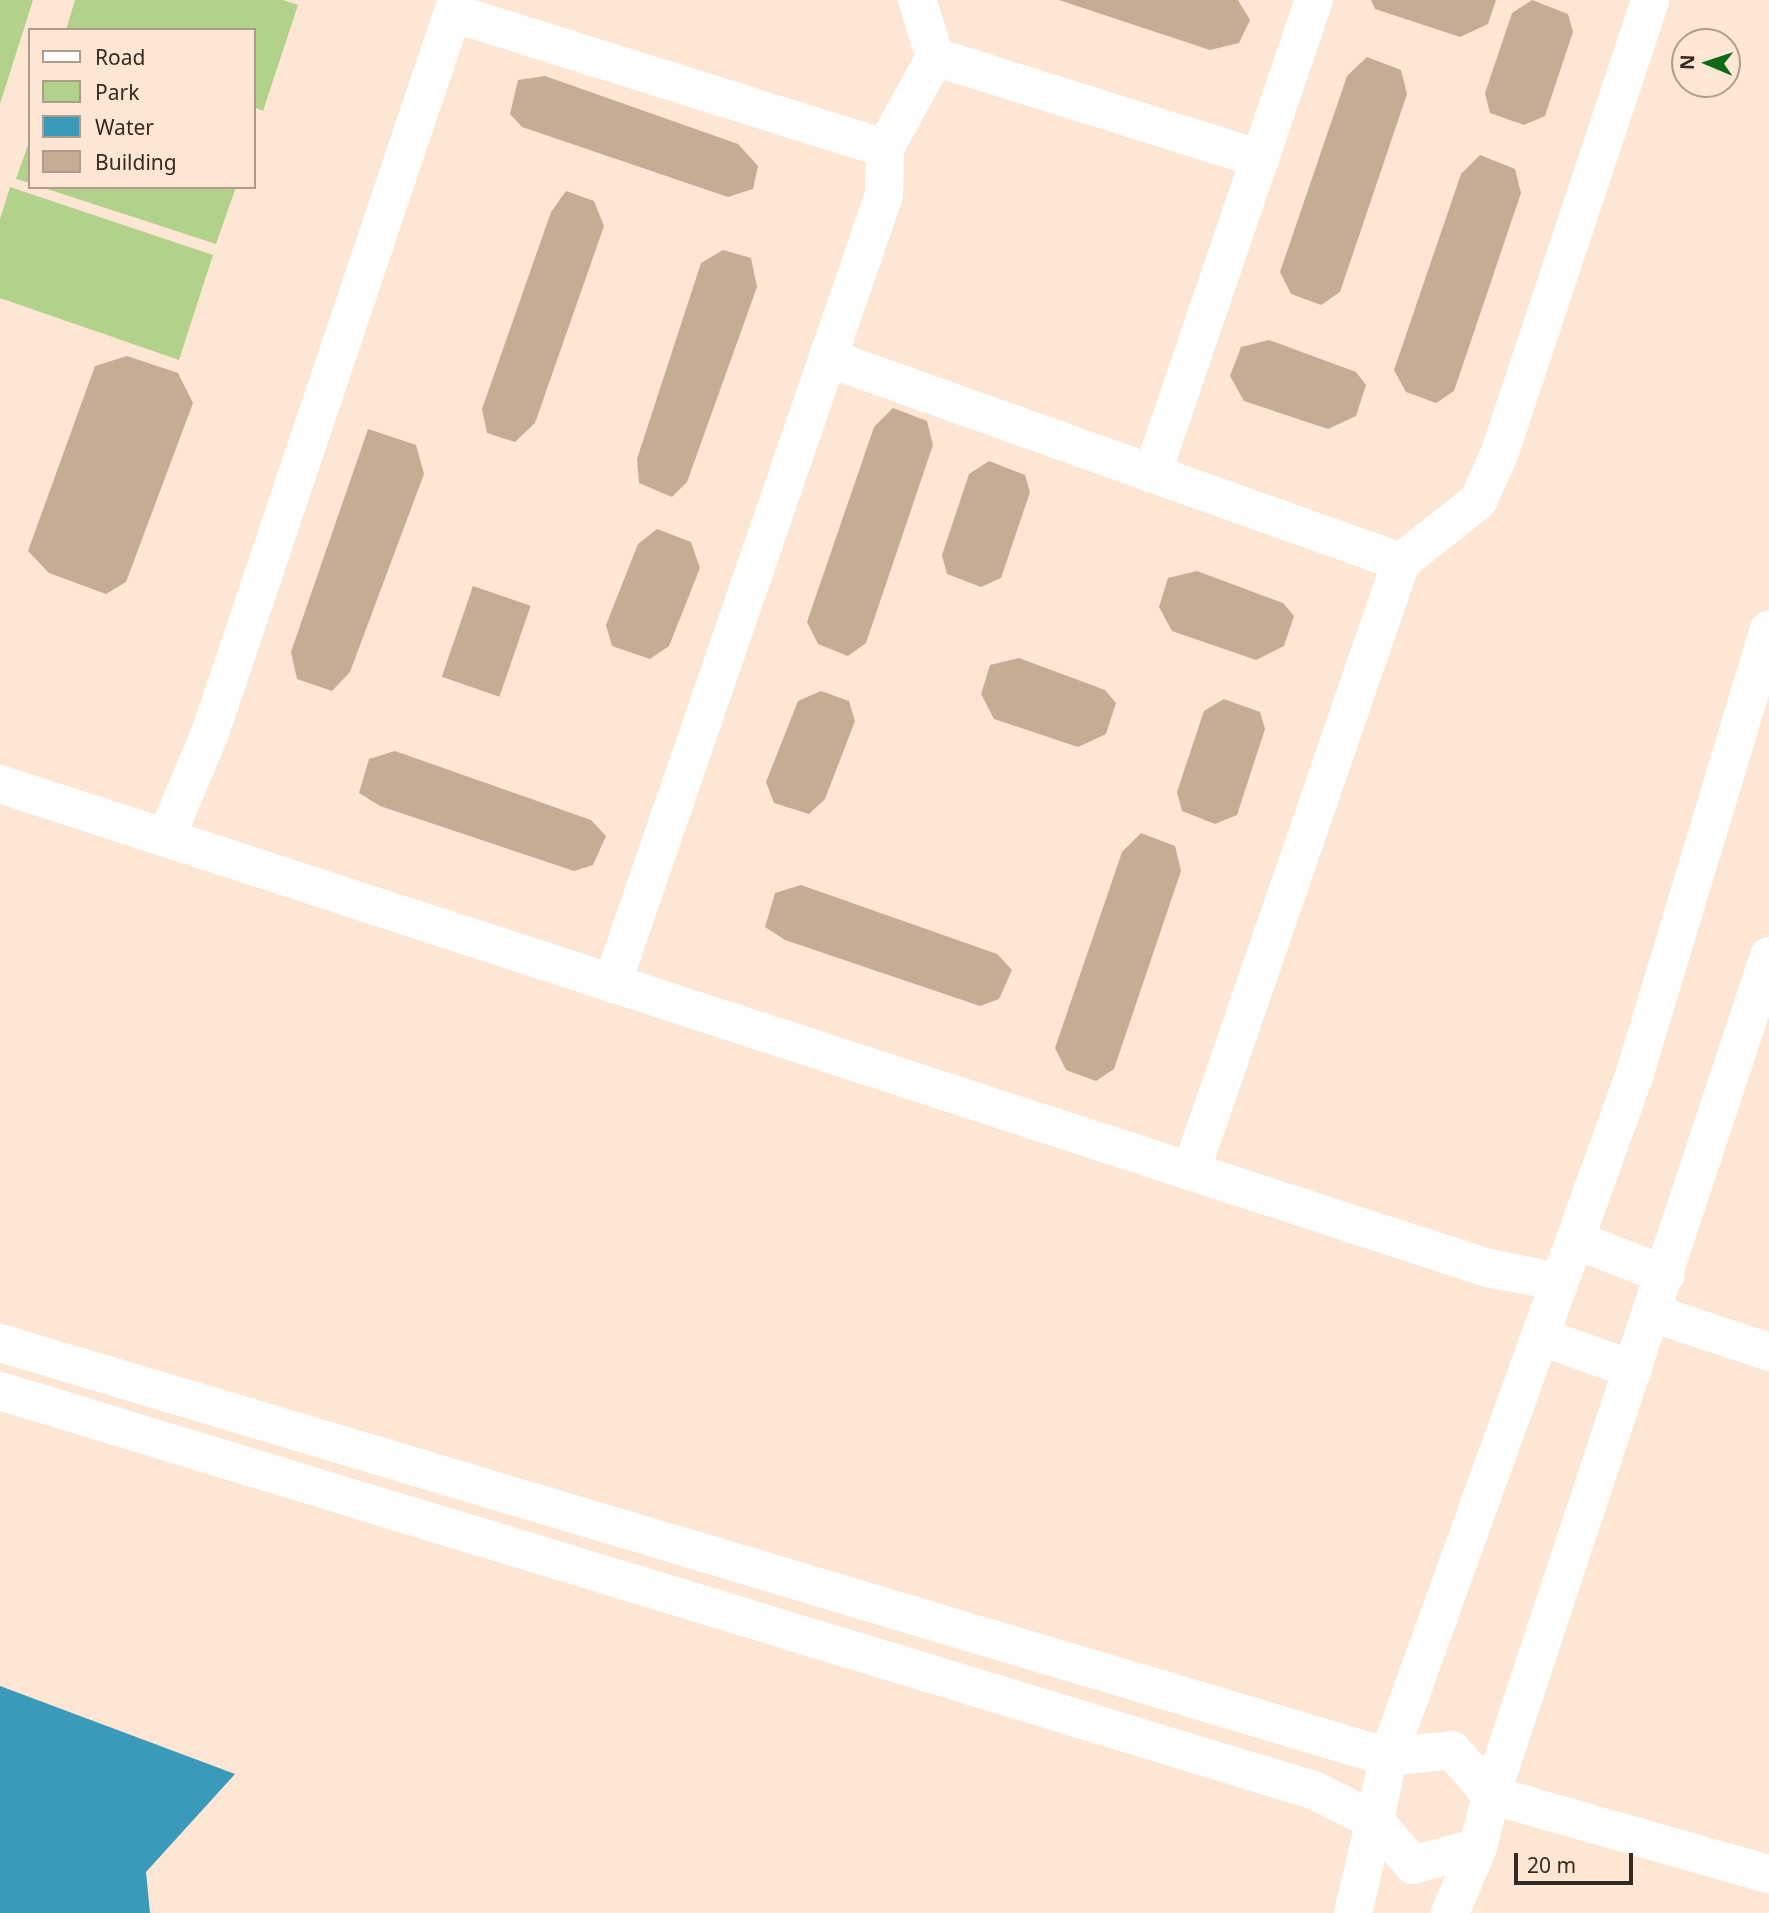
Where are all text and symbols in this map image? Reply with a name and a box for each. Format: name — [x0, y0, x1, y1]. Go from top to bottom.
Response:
legend — [28, 28, 256, 189]
north arrow — [1671, 28, 1741, 98]
text: Road — [95, 43, 145, 71]
text: N — [1674, 54, 1700, 71]
text: Park — [95, 78, 139, 106]
text: Water — [95, 113, 154, 141]
text: Building — [95, 148, 177, 176]
scale bar — [1517, 1840, 1636, 1884]
text: 20 m — [1527, 1851, 1576, 1879]

